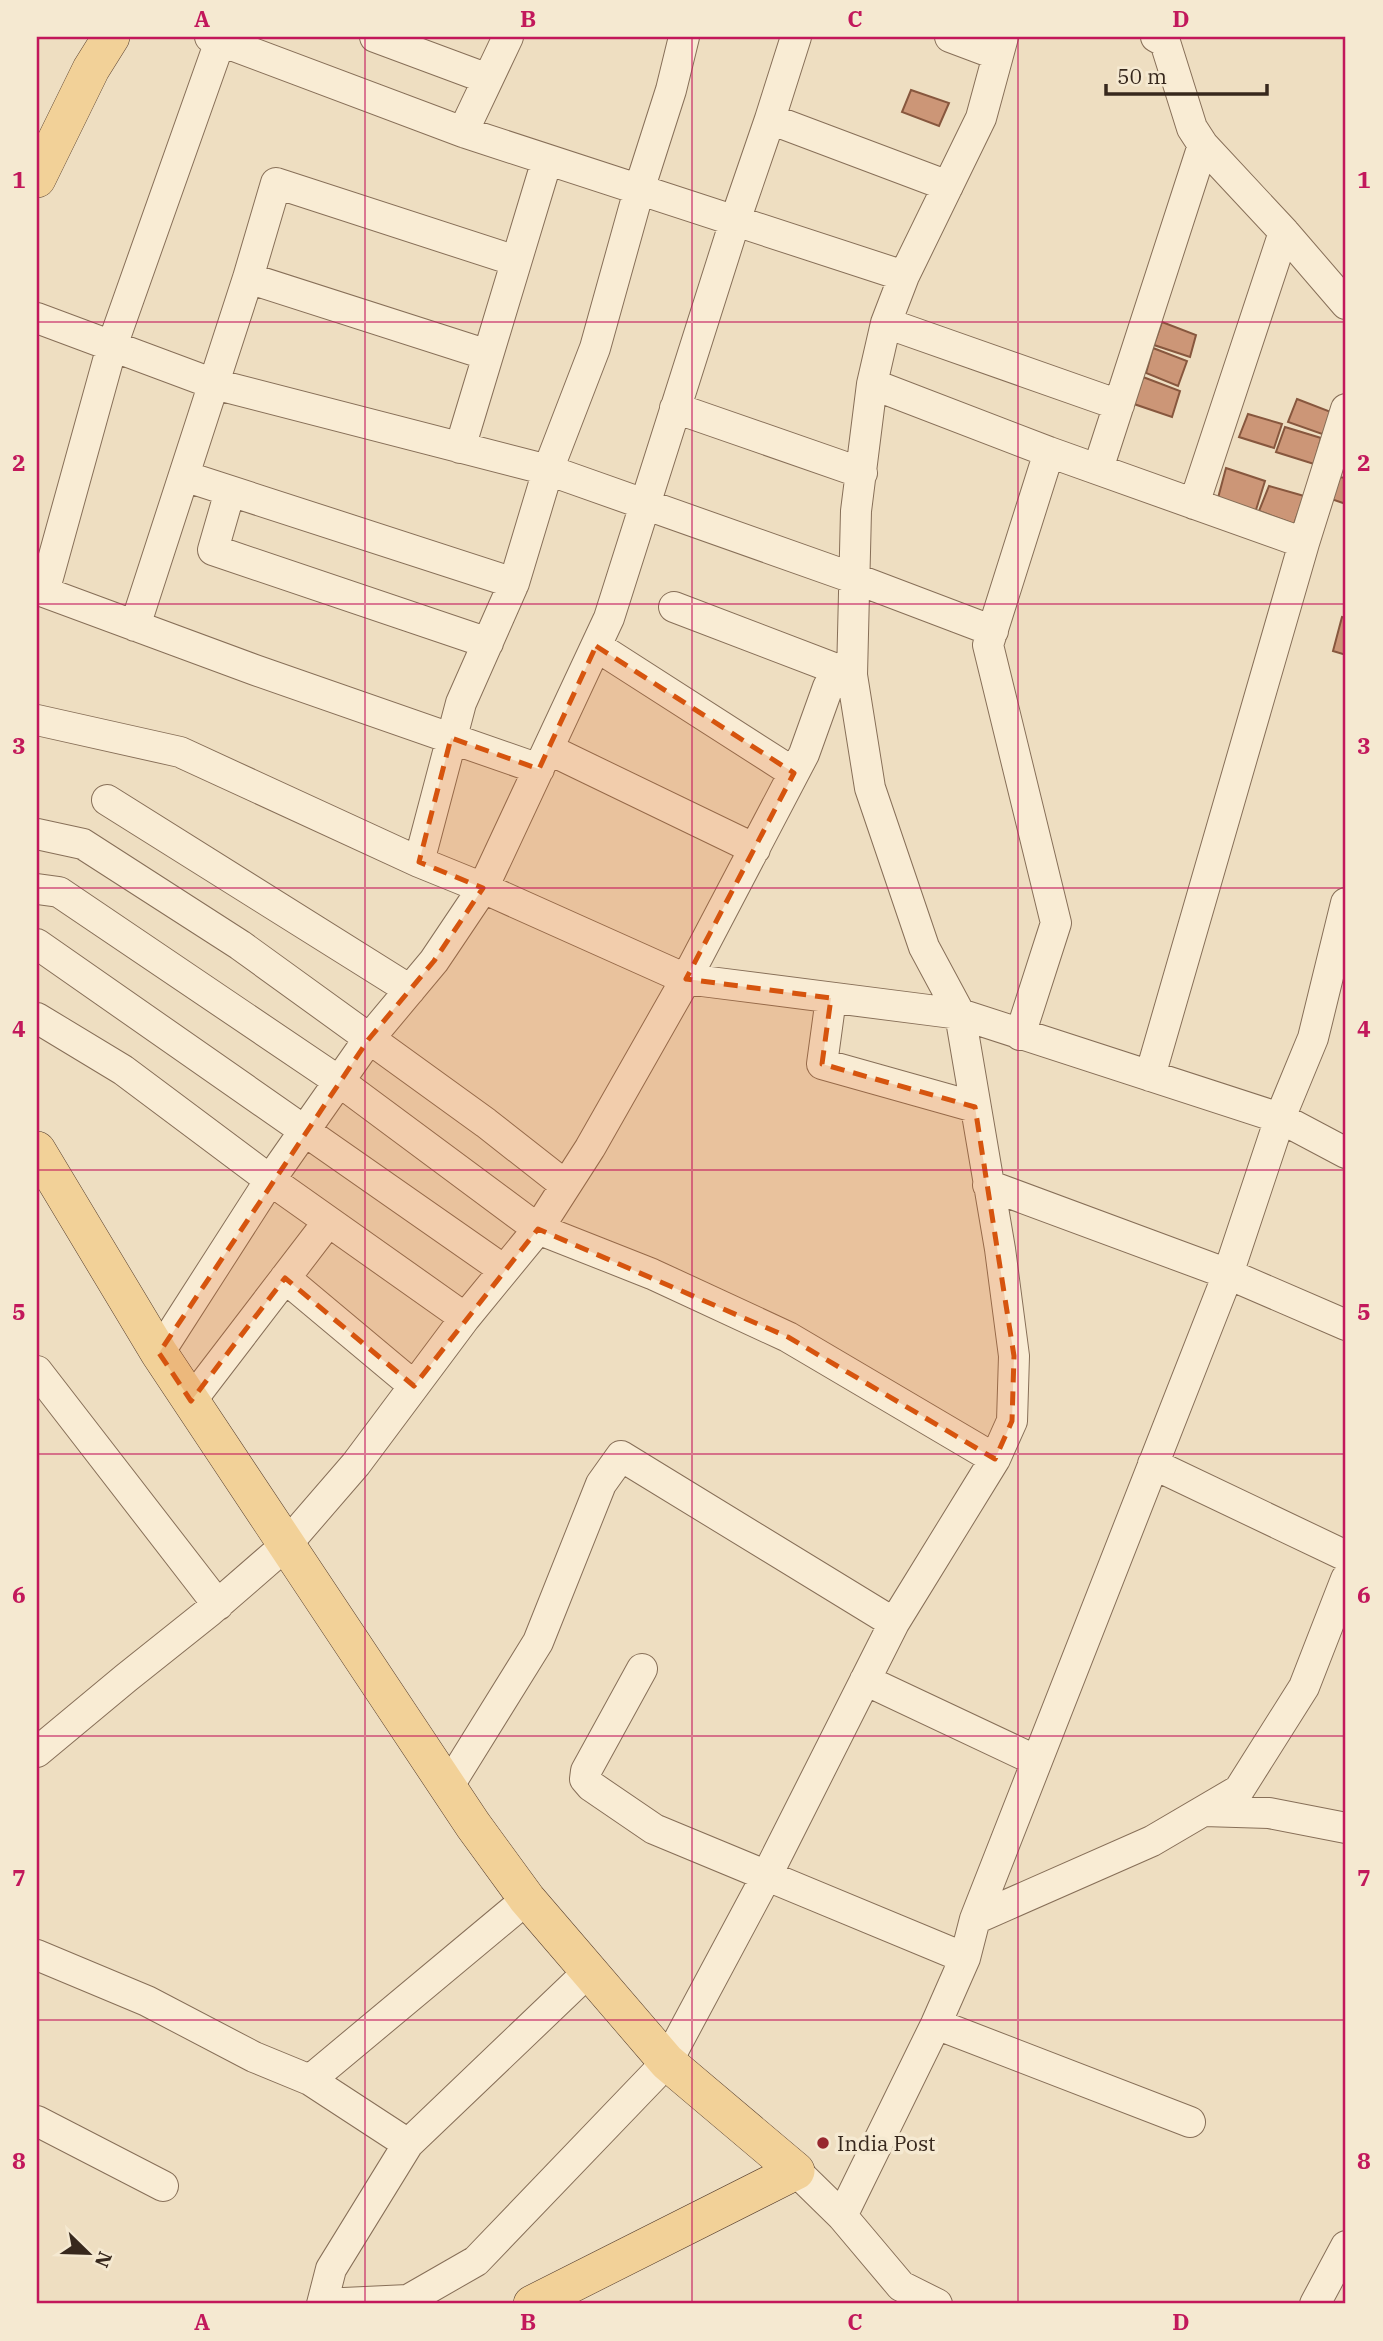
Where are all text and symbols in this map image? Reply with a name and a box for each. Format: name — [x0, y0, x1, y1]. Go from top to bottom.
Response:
text: A — [194, 3, 210, 33]
text: B — [520, 3, 536, 33]
text: C — [847, 3, 863, 33]
text: D — [1172, 3, 1190, 33]
scale bar — [1106, 52, 1268, 96]
text: 50 m — [1117, 62, 1167, 90]
text: 1 — [12, 164, 26, 194]
text: 1 — [1357, 164, 1371, 194]
text: 2 — [12, 447, 26, 477]
text: 2 — [1357, 447, 1371, 477]
text: 3 — [12, 730, 26, 760]
text: 3 — [1357, 730, 1371, 760]
text: 4 — [12, 1013, 26, 1043]
text: 4 — [1357, 1013, 1371, 1043]
text: 5 — [12, 1296, 26, 1326]
text: 5 — [1357, 1296, 1371, 1326]
text: 6 — [12, 1579, 26, 1609]
text: 6 — [1357, 1579, 1371, 1609]
text: 7 — [12, 1862, 26, 1892]
text: 7 — [1357, 1862, 1371, 1892]
place label: India Post — [837, 2129, 935, 2157]
marker: India Post — [815, 2135, 831, 2151]
text: 8 — [12, 2145, 26, 2175]
text: 8 — [1357, 2145, 1371, 2175]
north arrow — [52, 2218, 122, 2288]
text: N — [90, 2248, 118, 2271]
text: A — [194, 2306, 210, 2336]
text: B — [520, 2306, 536, 2336]
text: C — [847, 2306, 863, 2336]
text: D — [1172, 2306, 1190, 2336]

